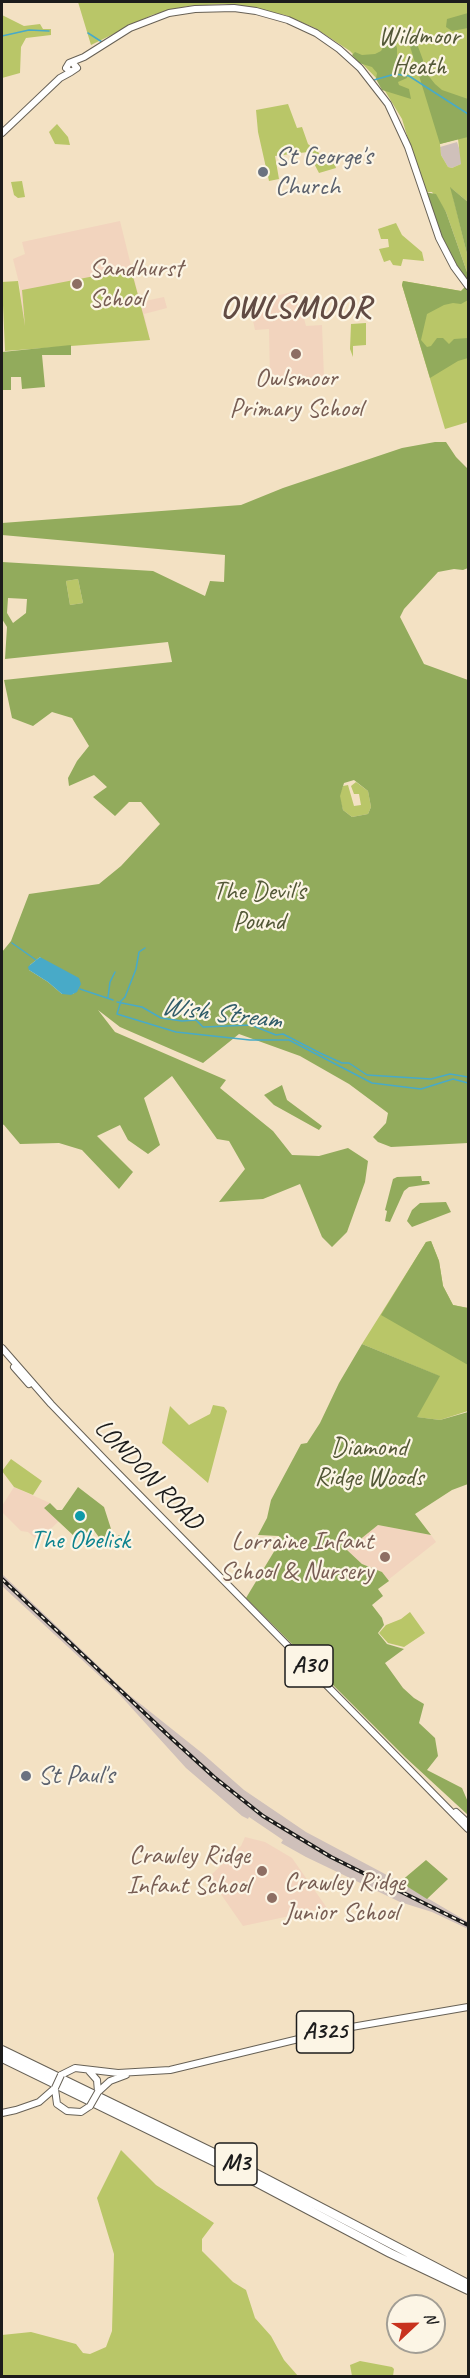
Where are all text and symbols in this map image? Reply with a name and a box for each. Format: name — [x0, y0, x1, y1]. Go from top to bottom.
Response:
park label: Wildmoor Heath — [378, 21, 460, 82]
place label: St George's Church — [275, 141, 372, 202]
marker: St George's Church — [256, 165, 270, 179]
place label: Sandhurst School — [89, 253, 183, 314]
marker: Sandhurst School — [70, 277, 84, 291]
district label: OWLSMOOR — [221, 290, 371, 328]
marker: Owlsmoor Primary School — [289, 347, 303, 361]
place label: Owlsmoor Primary School — [229, 363, 363, 424]
park label: The Devil's Pound — [213, 876, 305, 938]
water label: Wish Stream — [159, 991, 283, 1037]
street label: LONDON ROAD — [87, 1413, 209, 1537]
park label: Diamond Ridge Woods — [314, 1432, 424, 1494]
marker: The Obelisk — [73, 1509, 87, 1523]
place label: The Obelisk — [30, 1525, 130, 1557]
place label: Lorraine Infant School & Nursery — [220, 1526, 373, 1588]
marker: Lorraine Infant School & Nursery — [378, 1550, 392, 1564]
road number: A30 — [285, 1645, 333, 1687]
place label: St Paul's — [38, 1760, 114, 1792]
marker: St Paul's — [19, 1769, 33, 1783]
place label: Crawley Ridge Infant School — [127, 1840, 250, 1901]
marker: Crawley Ridge Infant School — [255, 1864, 269, 1878]
place label: Crawley Ridge Junior School — [284, 1867, 405, 1928]
marker: Crawley Ridge Junior School — [265, 1891, 279, 1905]
road number: A325 — [296, 2011, 354, 2053]
road number: M3 — [215, 2143, 257, 2185]
north arrow — [386, 2294, 446, 2354]
text: N — [420, 2310, 442, 2326]

